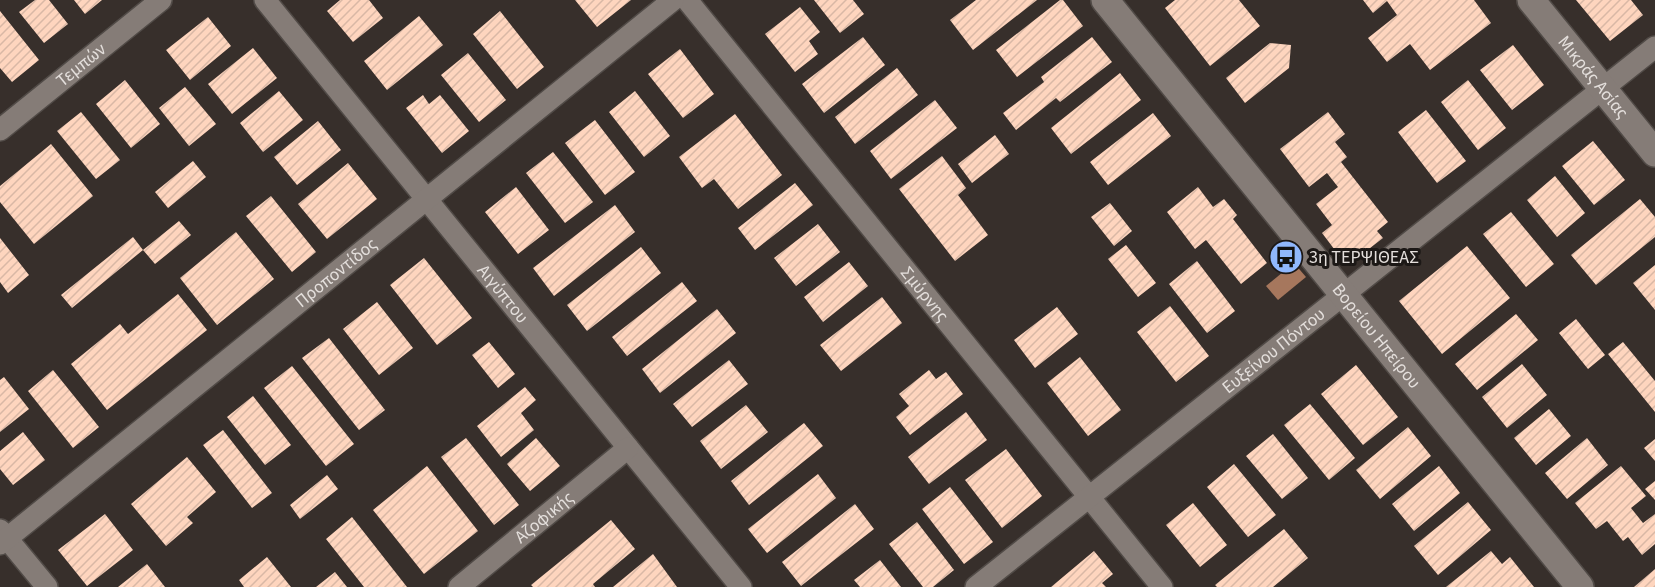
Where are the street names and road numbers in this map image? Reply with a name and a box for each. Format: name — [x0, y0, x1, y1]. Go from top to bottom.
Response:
street label: Μικράς Ασίας — [1552, 30, 1635, 124]
street label: Τεμπών — [51, 37, 112, 92]
street label: Προποντίδος — [290, 232, 382, 313]
street label: Αιγύπτου — [472, 259, 535, 328]
street label: Σμύρνης — [895, 261, 955, 327]
street label: Βορείου Ηπείρου — [1326, 278, 1427, 394]
street label: Ευξείνου Πόντου — [1216, 302, 1330, 399]
street label: Αζοφικής — [509, 485, 579, 549]

